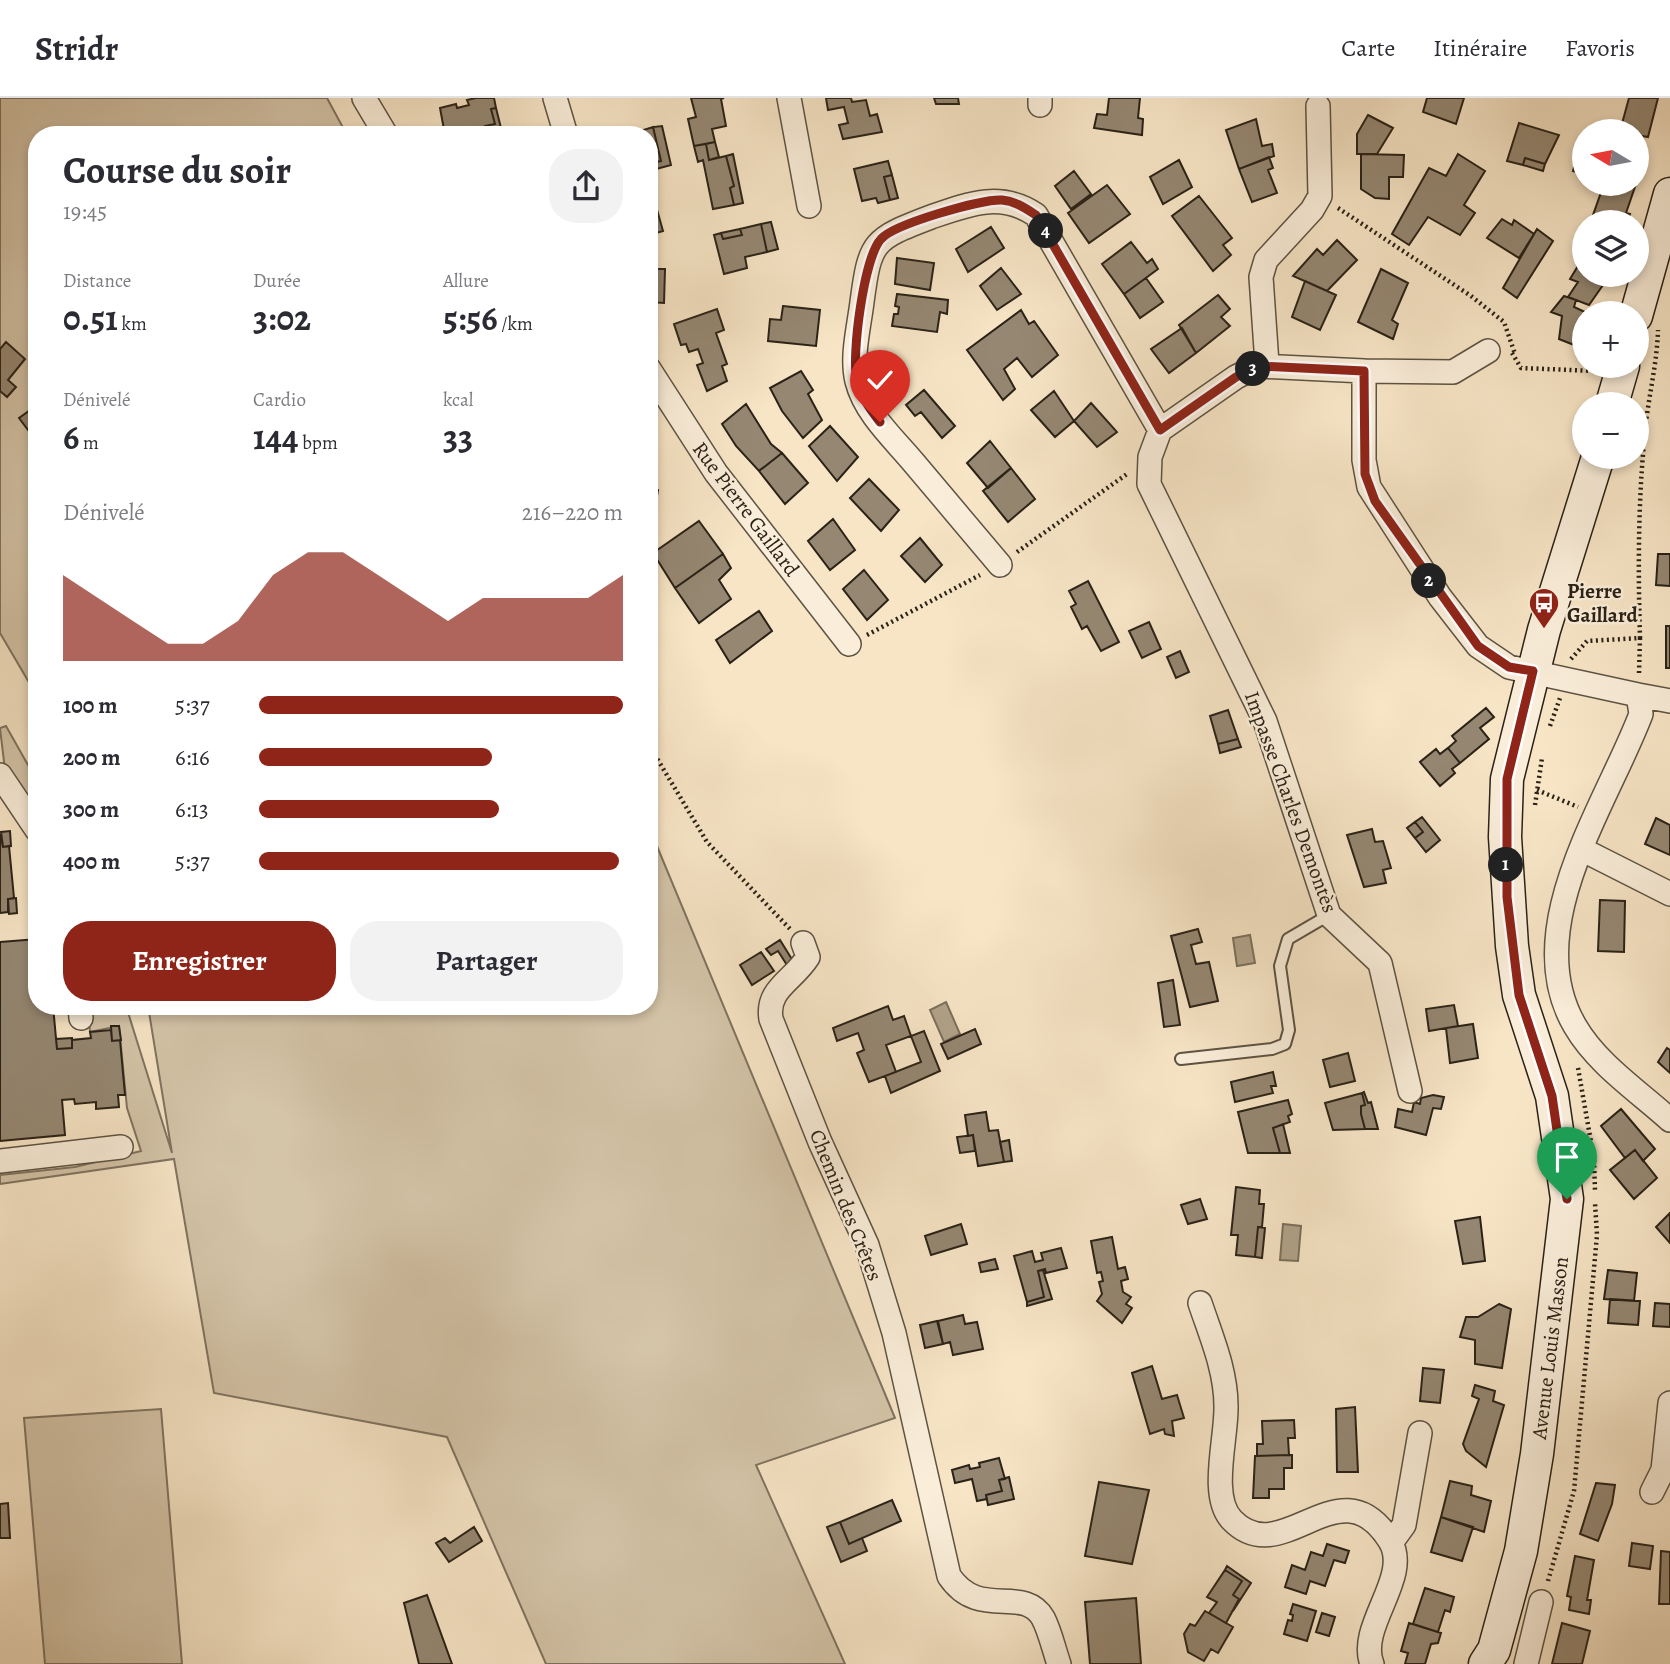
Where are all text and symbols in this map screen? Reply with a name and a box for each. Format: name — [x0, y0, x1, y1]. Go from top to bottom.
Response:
text: Stridr — [35, 26, 118, 71]
text: Carte — [1341, 32, 1395, 64]
text: Itinéraire — [1433, 32, 1527, 64]
text: Favoris — [1565, 32, 1635, 64]
north arrow — [1572, 119, 1648, 196]
map controls — [1572, 119, 1649, 469]
text: Course du soir — [63, 144, 291, 196]
button: share — [549, 149, 623, 223]
text: 19:45 — [63, 196, 107, 227]
button: layers — [1572, 210, 1649, 287]
pin: 4 — [1028, 214, 1064, 248]
text: 4 — [1041, 217, 1050, 243]
text: Distance — [63, 268, 131, 294]
text: Durée — [253, 268, 301, 294]
text: Allure — [443, 268, 489, 294]
text: 0.51 — [63, 294, 118, 342]
text: 3:02 — [253, 294, 311, 342]
text: 5:56 — [443, 294, 498, 342]
button: + — [1572, 301, 1649, 378]
text: km — [118, 311, 147, 337]
text: /km — [498, 311, 533, 337]
pin — [850, 350, 910, 422]
pin: 3 — [1236, 352, 1270, 386]
text: 3 — [1248, 355, 1257, 381]
icon: check — [861, 361, 899, 399]
text: Dénivelé — [63, 387, 130, 413]
text: Cardio — [253, 387, 306, 413]
text: kcal — [443, 387, 473, 413]
button: − — [1572, 392, 1649, 469]
text: 6 — [63, 413, 79, 461]
text: 144 — [253, 413, 298, 461]
text: 33 — [443, 413, 473, 461]
text: m — [79, 430, 99, 456]
text: bpm — [298, 430, 338, 456]
street label: Rue Pierre Gaillard — [686, 436, 806, 583]
text: Dénivelé — [63, 497, 145, 528]
text: 216–220 m — [522, 497, 623, 528]
pin: 2 — [1412, 564, 1446, 598]
text: 2 — [1424, 567, 1433, 593]
place label: Pierre Gaillard — [1567, 577, 1638, 629]
bus stop icon: Pierre Gaillard — [1527, 586, 1561, 630]
street label: Impasse Charles Demontès — [1238, 687, 1344, 917]
text: 100 m — [63, 690, 118, 721]
text: 5:37 — [175, 690, 210, 721]
text: 200 m — [63, 742, 121, 773]
text: 6:16 — [175, 742, 210, 773]
text: 300 m — [63, 794, 119, 825]
text: 6:13 — [175, 794, 209, 825]
text: 400 m — [63, 846, 120, 877]
text: 5:37 — [175, 846, 210, 877]
pin: 1 — [1488, 848, 1524, 882]
text: 1 — [1502, 851, 1509, 877]
button: Enregistrer — [63, 921, 336, 1001]
button: Partager — [350, 921, 623, 1001]
street label: Chemin des Crêtes — [803, 1125, 889, 1285]
pin — [1537, 1127, 1597, 1199]
icon: arrive — [1548, 1138, 1586, 1176]
street label: Avenue Louis Masson — [1525, 1255, 1575, 1442]

